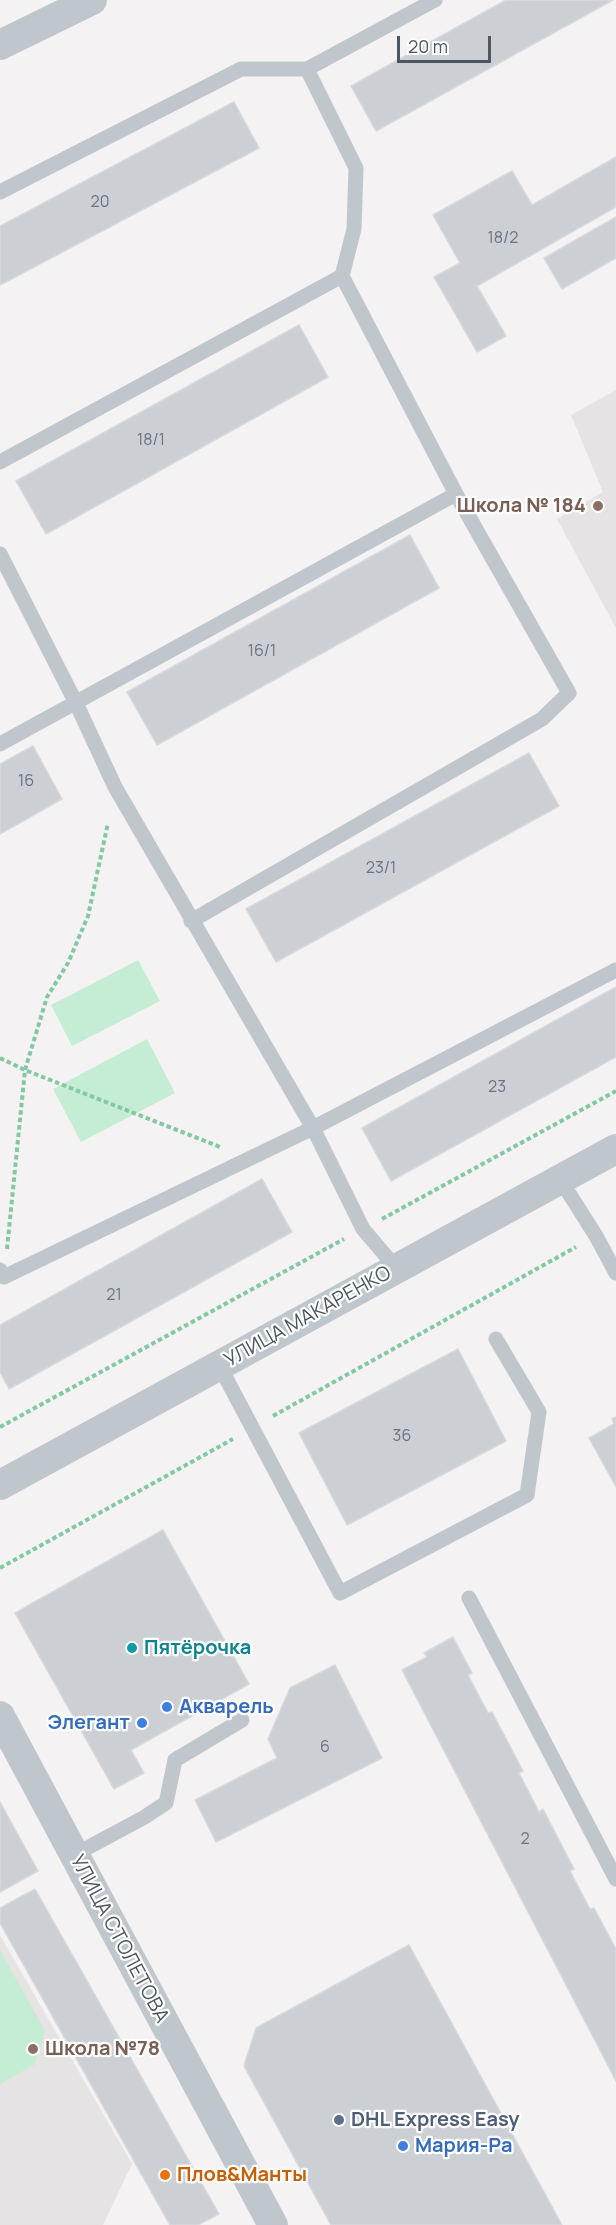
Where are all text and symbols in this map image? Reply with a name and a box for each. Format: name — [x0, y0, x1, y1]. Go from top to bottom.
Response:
scale bar — [400, 24, 494, 62]
text: 20 m — [408, 34, 448, 58]
house number: 20 — [91, 193, 109, 213]
house number: 18/2 — [488, 229, 518, 249]
house number: 18/1 — [137, 431, 165, 451]
place label: Школа № 184 — [457, 494, 586, 518]
marker: Школа № 184 — [591, 499, 605, 513]
house number: 16/1 — [248, 642, 276, 662]
house number: 16 — [18, 772, 34, 792]
house number: 23/1 — [366, 859, 396, 879]
house number: 23 — [488, 1078, 506, 1098]
street label: УЛИЦА МАКАРЕНКО — [221, 1261, 395, 1373]
house number: 21 — [106, 1286, 122, 1306]
house number: 36 — [393, 1427, 411, 1447]
place label: Пятёрочка — [144, 1636, 251, 1660]
marker: Пятёрочка — [125, 1641, 139, 1655]
place label: Акварель — [179, 1695, 274, 1719]
marker: Акварель — [160, 1700, 174, 1714]
place label: Элегант — [48, 1711, 130, 1735]
marker: Элегант — [135, 1716, 149, 1730]
house number: 6 — [320, 1738, 330, 1758]
house number: 2 — [520, 1830, 530, 1850]
street label: УЛИЦА СТОЛЕТОВА — [65, 1851, 173, 2027]
place label: Школа №78 — [45, 2037, 160, 2061]
marker: Школа №78 — [26, 2042, 40, 2056]
place label: DHL Express Easy — [351, 2108, 520, 2132]
marker: DHL Express Easy — [332, 2113, 346, 2127]
place label: Мария-Ра — [415, 2134, 512, 2158]
marker: Мария-Ра — [396, 2139, 410, 2153]
place label: Плов&Манты — [177, 2163, 307, 2187]
marker: Плов&Манты — [158, 2168, 172, 2182]

